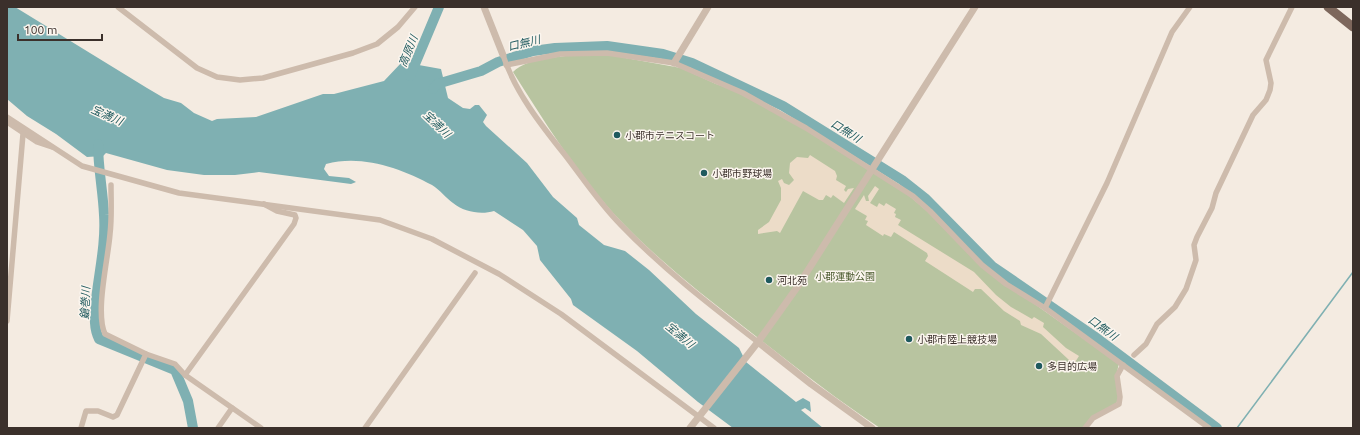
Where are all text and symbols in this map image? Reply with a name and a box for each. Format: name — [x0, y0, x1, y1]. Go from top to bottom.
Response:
scale bar — [18, 16, 102, 42]
text: 100 m — [24, 23, 57, 36]
water label: 高原川 — [396, 33, 420, 69]
water label: 口無川 — [507, 33, 542, 53]
water label: 宝満川 — [89, 103, 125, 128]
water label: 宝満川 — [421, 108, 454, 140]
water label: 口無川 — [829, 117, 864, 145]
marker: 小郡市テニスコート — [612, 130, 622, 140]
place label: 小郡市テニスコート — [625, 130, 715, 141]
marker: 小郡市野球場 — [699, 168, 709, 178]
place label: 小郡市野球場 — [712, 168, 772, 179]
park label: 小郡運動公園 — [815, 271, 875, 282]
marker: 河北苑 — [764, 275, 774, 285]
place label: 河北苑 — [777, 275, 807, 286]
water label: 鎗巻川 — [78, 285, 92, 320]
water label: 口無川 — [1086, 313, 1121, 343]
water label: 宝満川 — [664, 320, 697, 351]
marker: 小郡市陸上競技場 — [904, 334, 914, 344]
place label: 小郡市陸上競技場 — [917, 334, 997, 345]
marker: 多目的広場 — [1034, 361, 1044, 371]
place label: 多目的広場 — [1047, 361, 1097, 372]

